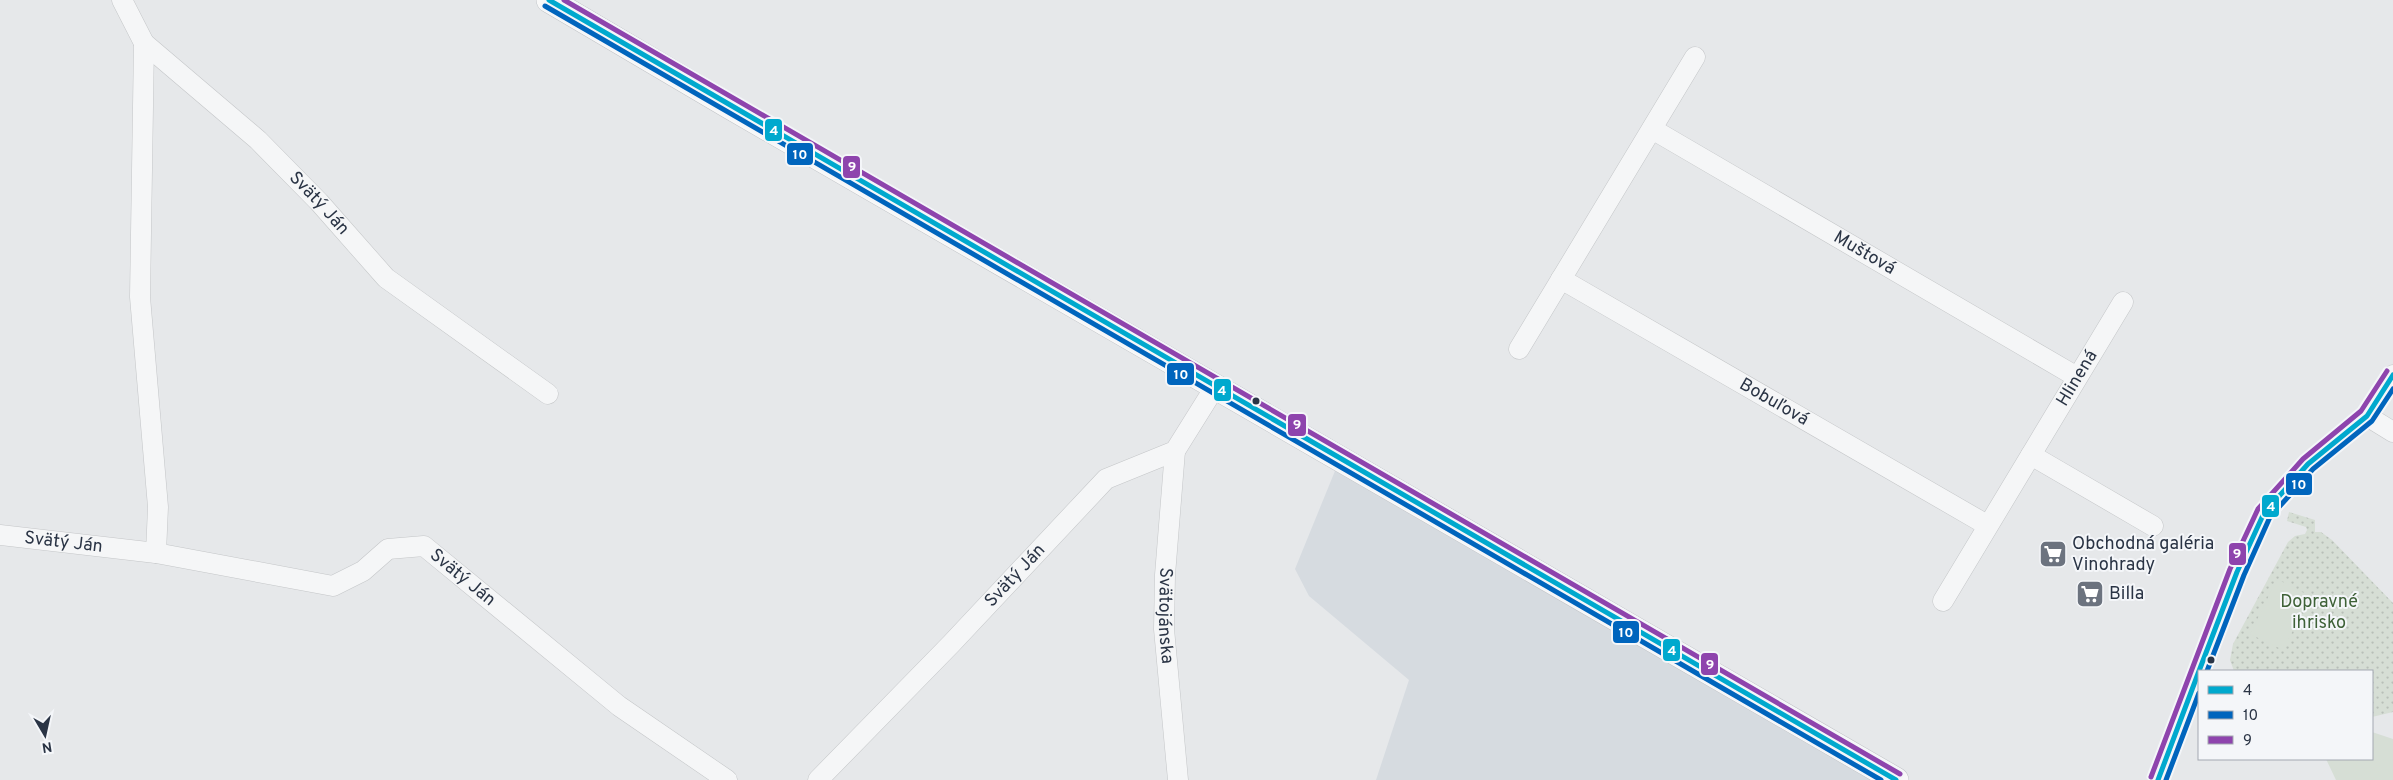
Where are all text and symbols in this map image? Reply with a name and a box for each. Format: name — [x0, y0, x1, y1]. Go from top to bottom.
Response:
line badge: 4 — [764, 118, 783, 142]
text: 4 — [770, 123, 779, 140]
line badge: 10 — [786, 142, 814, 166]
text: 10 — [793, 147, 807, 164]
line badge: 9 — [842, 155, 861, 179]
text: 9 — [848, 159, 856, 176]
street label: Svätý Ján — [284, 167, 354, 240]
street label: Muštová — [1829, 226, 1900, 280]
street label: Hlinená — [2051, 346, 2103, 411]
line badge: 10 — [1166, 362, 1195, 386]
text: 10 — [1174, 367, 1188, 384]
street label: Bobuľová — [1735, 373, 1813, 431]
line badge: 4 — [1213, 378, 1232, 402]
text: 4 — [1218, 383, 1227, 400]
unlabelled marker — [1251, 396, 1261, 406]
line badge: 9 — [1287, 413, 1307, 437]
text: 9 — [1293, 417, 1301, 434]
line badge: 10 — [2285, 472, 2313, 496]
text: 10 — [2292, 477, 2306, 494]
line badge: 4 — [2261, 494, 2280, 518]
text: 4 — [2267, 499, 2276, 516]
street label: Svätý Ján — [23, 526, 104, 558]
place label: Obchodná galéria Vinohrady — [2072, 533, 2214, 577]
street label: Svätý Ján — [980, 539, 1051, 612]
supermarket icon: Obchodná galéria Vinohrady — [2038, 539, 2068, 569]
line badge: 9 — [2228, 542, 2247, 566]
street label: Svätý Ján — [425, 544, 500, 612]
text: 9 — [2233, 546, 2241, 563]
street label: Svätojánska — [1152, 566, 1179, 665]
supermarket icon: Billa — [2075, 579, 2105, 609]
place label: Billa — [2109, 583, 2144, 606]
park label: Dopravné ihrisko — [2280, 591, 2358, 635]
line badge: 10 — [1612, 620, 1640, 644]
text: 10 — [1619, 625, 1633, 642]
line badge: 4 — [1662, 638, 1681, 662]
text: 4 — [1668, 643, 1677, 660]
line badge: 9 — [1700, 652, 1719, 676]
unlabelled marker — [2206, 655, 2216, 665]
text: 9 — [1706, 657, 1714, 674]
legend — [2198, 670, 2373, 760]
text: 4 — [2243, 682, 2252, 701]
text: 10 — [2243, 707, 2258, 726]
north arrow — [20, 710, 70, 760]
text: 9 — [2243, 732, 2252, 751]
text: N — [40, 737, 53, 756]

